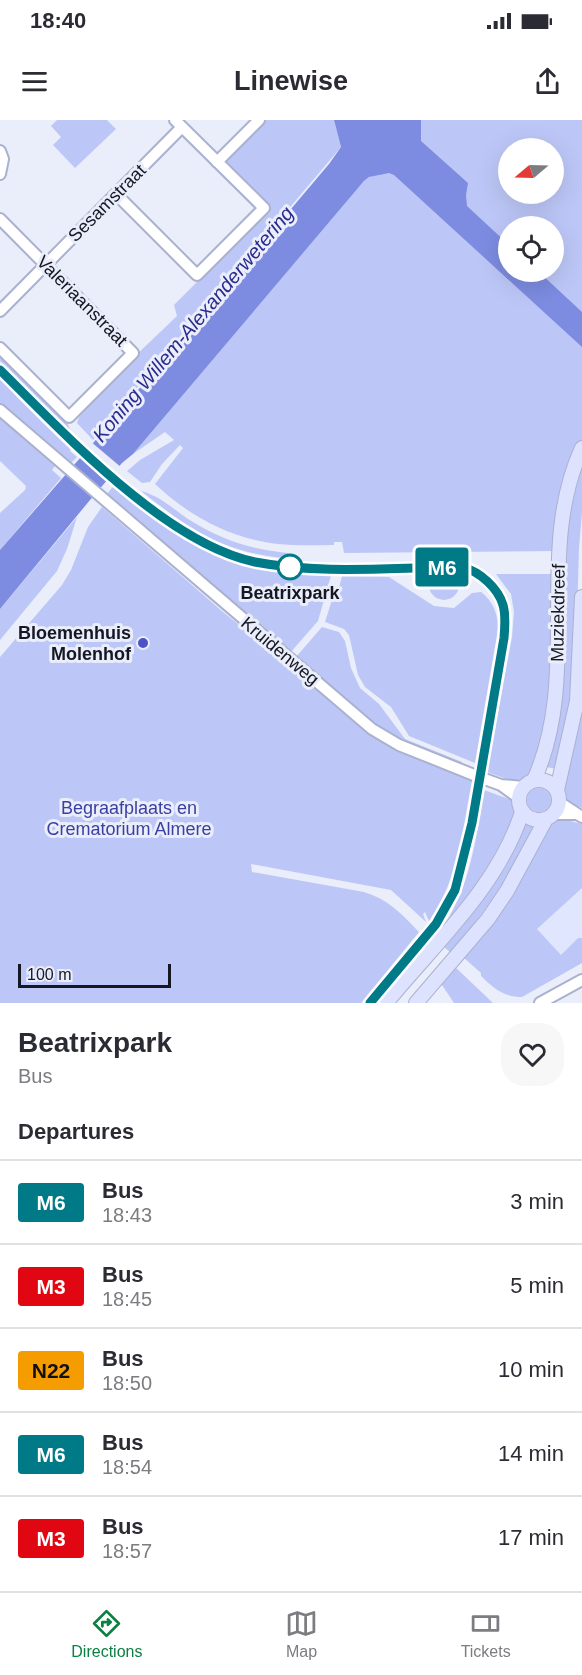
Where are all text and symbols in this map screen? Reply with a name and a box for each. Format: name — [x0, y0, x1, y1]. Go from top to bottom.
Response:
text: 18:40 — [30, 8, 86, 33]
icon: menu — [18, 65, 51, 98]
icon: share — [531, 65, 564, 98]
text: Linewise — [234, 66, 348, 96]
north arrow — [498, 138, 564, 204]
map controls — [498, 138, 564, 282]
street label: Sesamstraat — [64, 160, 150, 246]
water label: Koning Willem-Alexanderwetering — [88, 202, 298, 446]
button: locate — [498, 216, 564, 282]
street label: Valeriaanstraat — [33, 252, 131, 350]
line badge: M6 — [415, 548, 469, 586]
marker: Beatrixpark — [277, 554, 303, 580]
text: M6 — [427, 556, 457, 579]
street label: Muziekdreef — [547, 563, 569, 662]
place label: Beatrixpark — [240, 583, 341, 603]
street label: Kruidenweg — [237, 613, 323, 689]
place label: Bloemenhuis Molenhof — [18, 623, 132, 664]
marker: Bloemenhuis Molenhof — [136, 636, 150, 650]
park label: Begraafplaats en Crematorium Almere — [46, 798, 212, 839]
scale bar — [18, 961, 171, 989]
text: 100 m — [27, 966, 71, 983]
button: heart — [501, 1023, 564, 1086]
text: Beatrixpark — [18, 1027, 172, 1058]
text: Bus — [18, 1065, 52, 1087]
text: Departures — [18, 1119, 134, 1144]
text: Bus — [102, 1178, 144, 1203]
text: 3 min — [510, 1189, 564, 1214]
text: M6 — [36, 1191, 66, 1214]
text: 18:43 — [102, 1204, 152, 1226]
text: Bus — [102, 1262, 144, 1287]
text: 5 min — [510, 1273, 564, 1298]
text: M3 — [36, 1275, 66, 1298]
text: 18:45 — [102, 1288, 152, 1310]
text: Bus — [102, 1346, 144, 1371]
text: 10 min — [498, 1357, 564, 1382]
text: N22 — [32, 1359, 70, 1382]
text: 18:50 — [102, 1372, 152, 1394]
text: Bus — [102, 1430, 144, 1455]
text: 14 min — [498, 1441, 564, 1466]
text: M6 — [36, 1443, 66, 1466]
text: 18:54 — [102, 1456, 152, 1478]
text: Bus — [102, 1514, 144, 1539]
text: 17 min — [498, 1525, 564, 1550]
text: M3 — [36, 1527, 66, 1550]
text: 18:57 — [102, 1540, 152, 1562]
tab: Directions — [71, 1607, 142, 1661]
tab: Map — [285, 1607, 318, 1661]
tab: Tickets — [461, 1607, 511, 1661]

